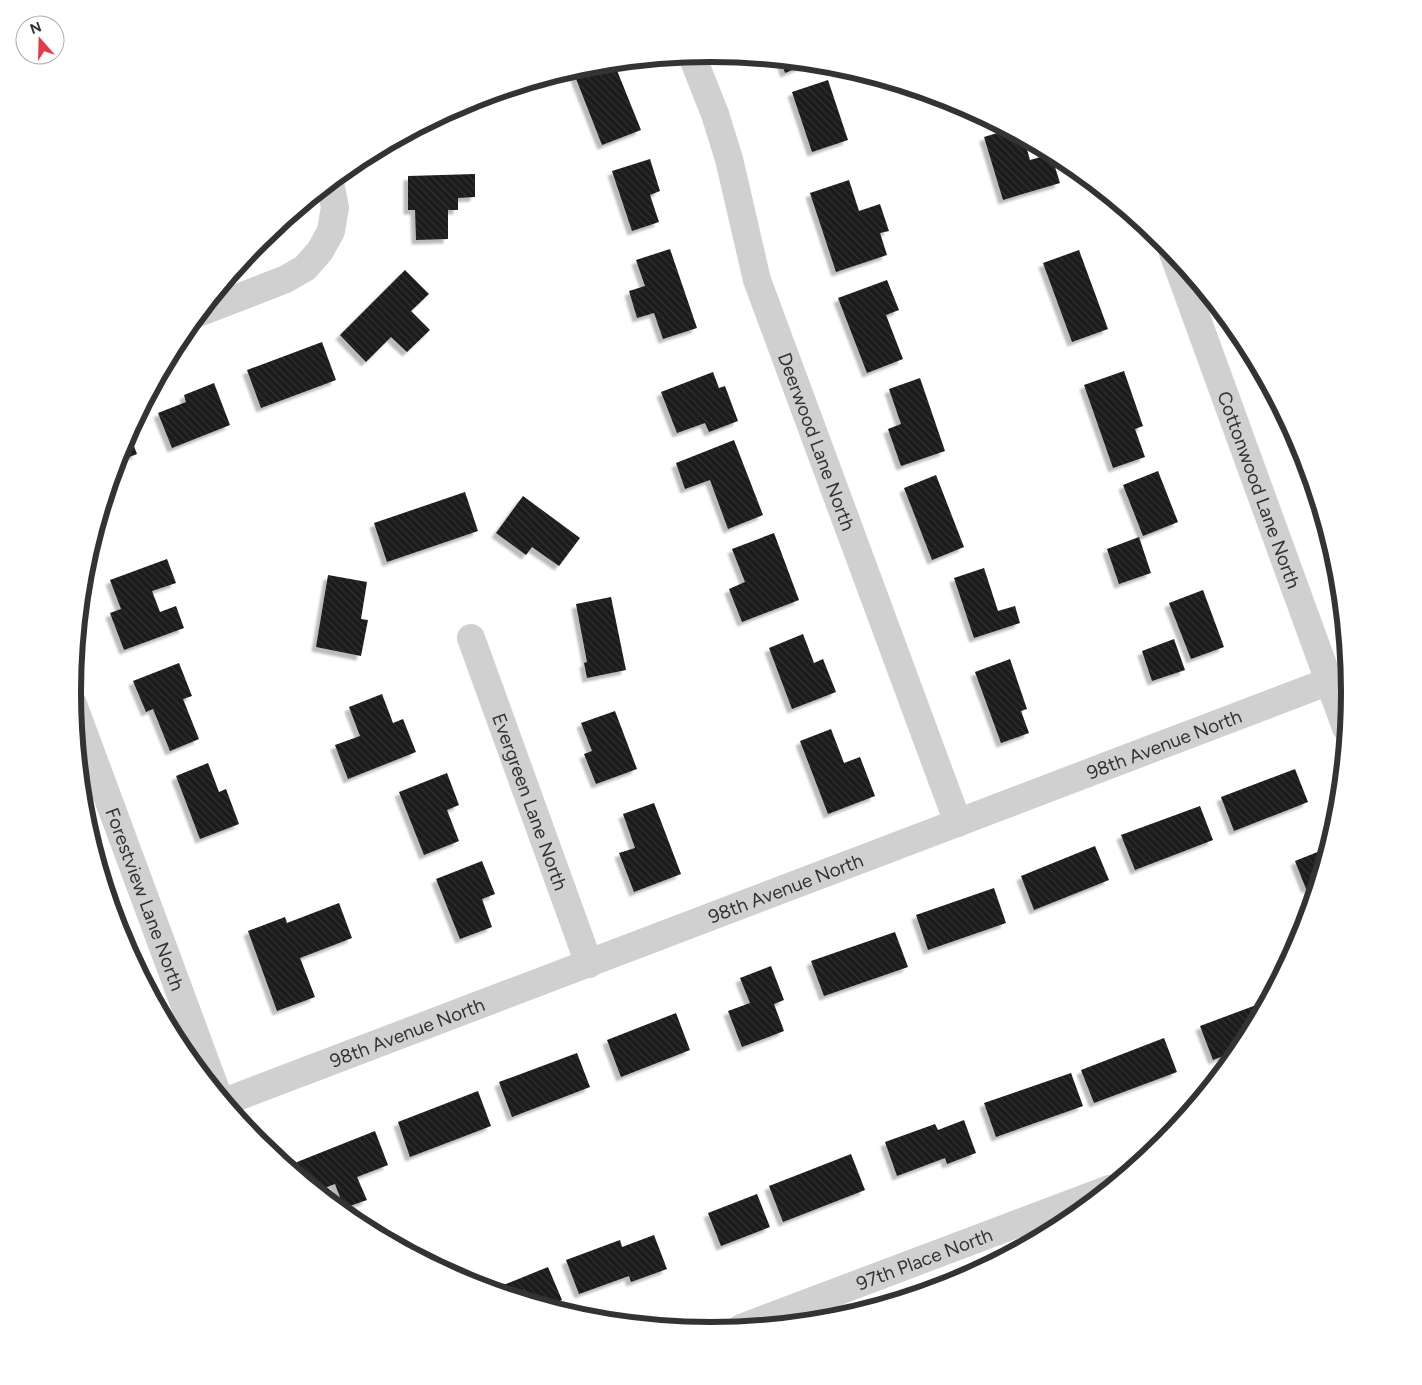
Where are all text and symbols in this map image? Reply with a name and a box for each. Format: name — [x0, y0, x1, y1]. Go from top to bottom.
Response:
north arrow — [15, 15, 65, 65]
text: N — [28, 18, 44, 38]
street label: Deerwood Lane North — [773, 349, 860, 534]
street label: Cottonwood Lane North — [1213, 388, 1306, 592]
street label: 98th Avenue North — [1083, 704, 1245, 784]
street label: Evergreen Lane North — [488, 710, 573, 893]
street label: Forestview Lane North — [101, 804, 190, 994]
street label: 98th Avenue North — [705, 848, 866, 928]
street label: 98th Avenue North — [326, 992, 488, 1072]
street label: 97th Place North — [853, 1223, 996, 1295]

